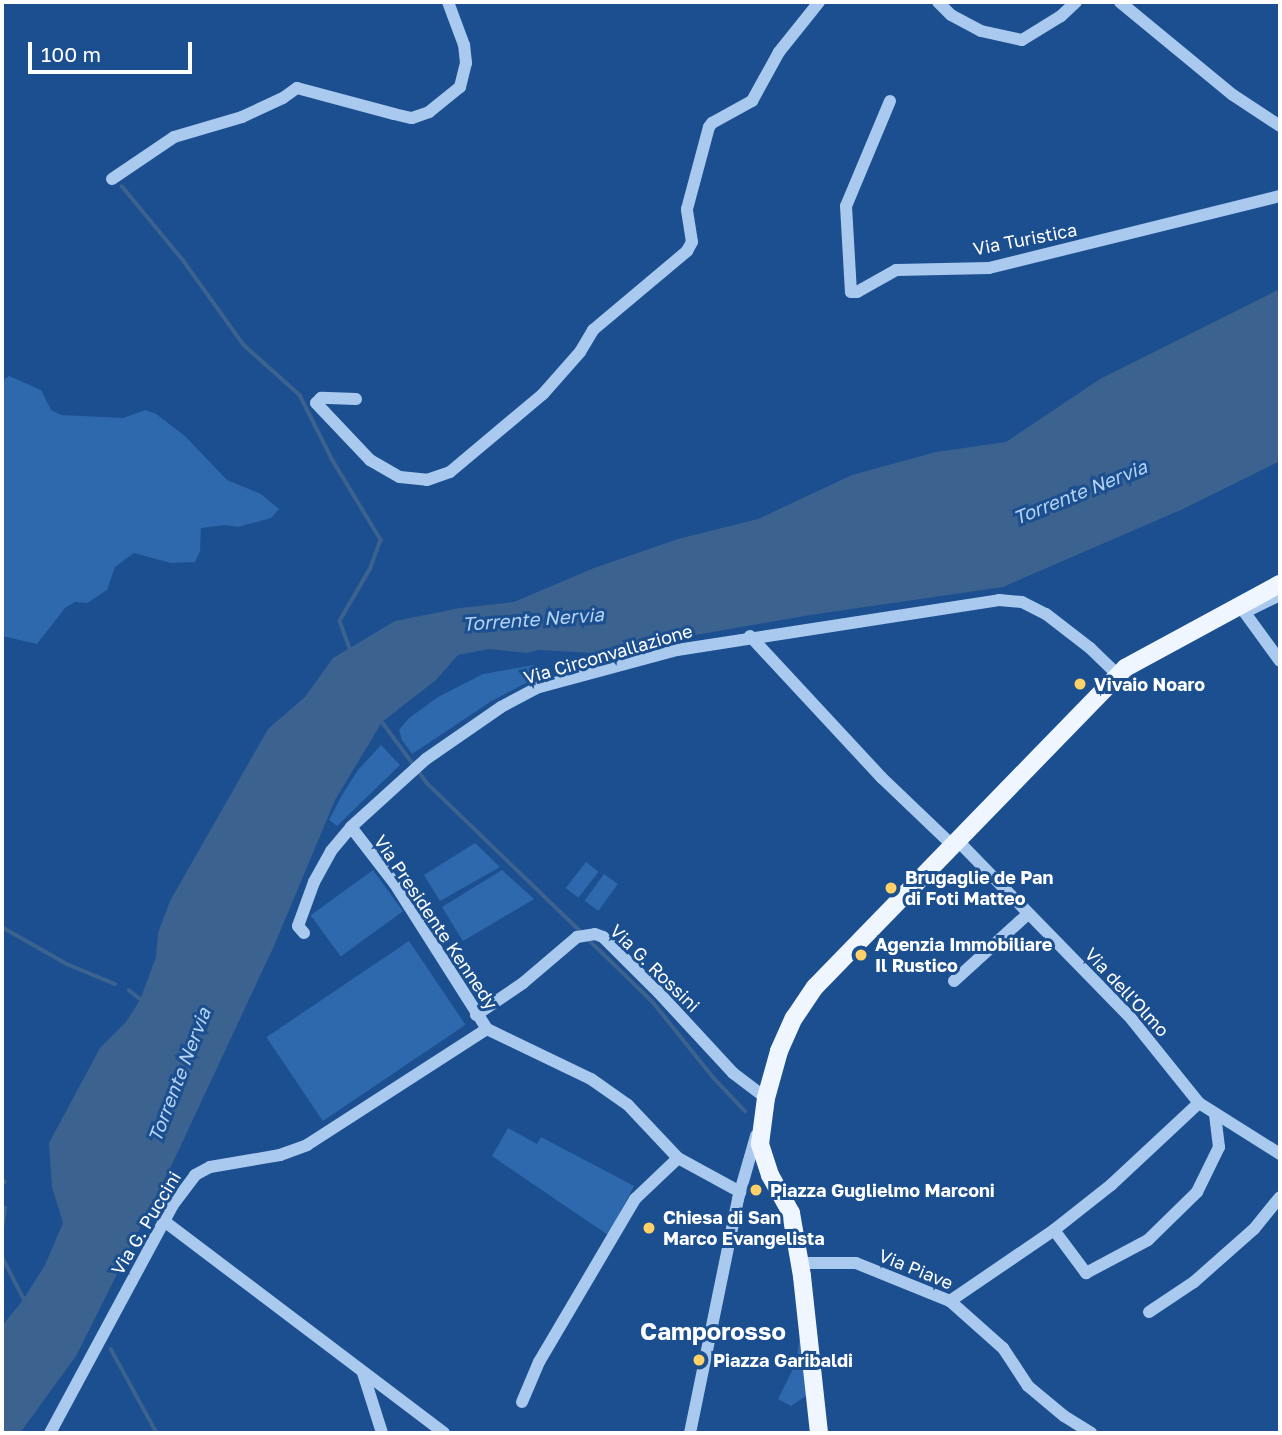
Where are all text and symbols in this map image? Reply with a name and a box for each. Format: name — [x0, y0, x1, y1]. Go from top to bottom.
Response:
scale bar — [32, 28, 196, 72]
text: 100 m — [41, 41, 101, 67]
street label: Via Turistica — [971, 218, 1079, 260]
water label: Torrente Nervia — [1010, 455, 1150, 529]
water label: Torrente Nervia — [461, 603, 605, 635]
street label: Via Circonvallazione — [521, 620, 695, 688]
place label: Vivaio Noaro — [1094, 673, 1205, 695]
marker: Vivaio Noaro — [1072, 676, 1088, 692]
street label: Via Presidente Kennedy — [370, 831, 502, 1013]
place label: Brugaglie de Pan di Foti Matteo — [905, 867, 1053, 910]
marker: Brugaglie de Pan di Foti Matteo — [883, 880, 899, 896]
street label: Via G. Rossini — [606, 920, 704, 1016]
place label: Agenzia Immobiliare Il Rustico — [875, 934, 1052, 976]
street label: Via dell'Olmo — [1080, 943, 1174, 1041]
marker: Agenzia Immobiliare Il Rustico — [853, 947, 869, 963]
water label: Torrente Nervia — [143, 1005, 215, 1145]
street label: Via G. Puccini — [107, 1167, 185, 1279]
place label: Piazza Guglielmo Marconi — [770, 1179, 995, 1201]
marker: Piazza Guglielmo Marconi — [748, 1182, 764, 1198]
place label: Chiesa di San Marco Evangelista — [663, 1207, 825, 1250]
marker: Chiesa di San Marco Evangelista — [641, 1220, 657, 1236]
street label: Via Piave — [876, 1244, 956, 1294]
district label: Camporosso — [640, 1317, 786, 1345]
place label: Piazza Garibaldi — [713, 1349, 853, 1371]
marker: Piazza Garibaldi — [691, 1352, 707, 1368]

